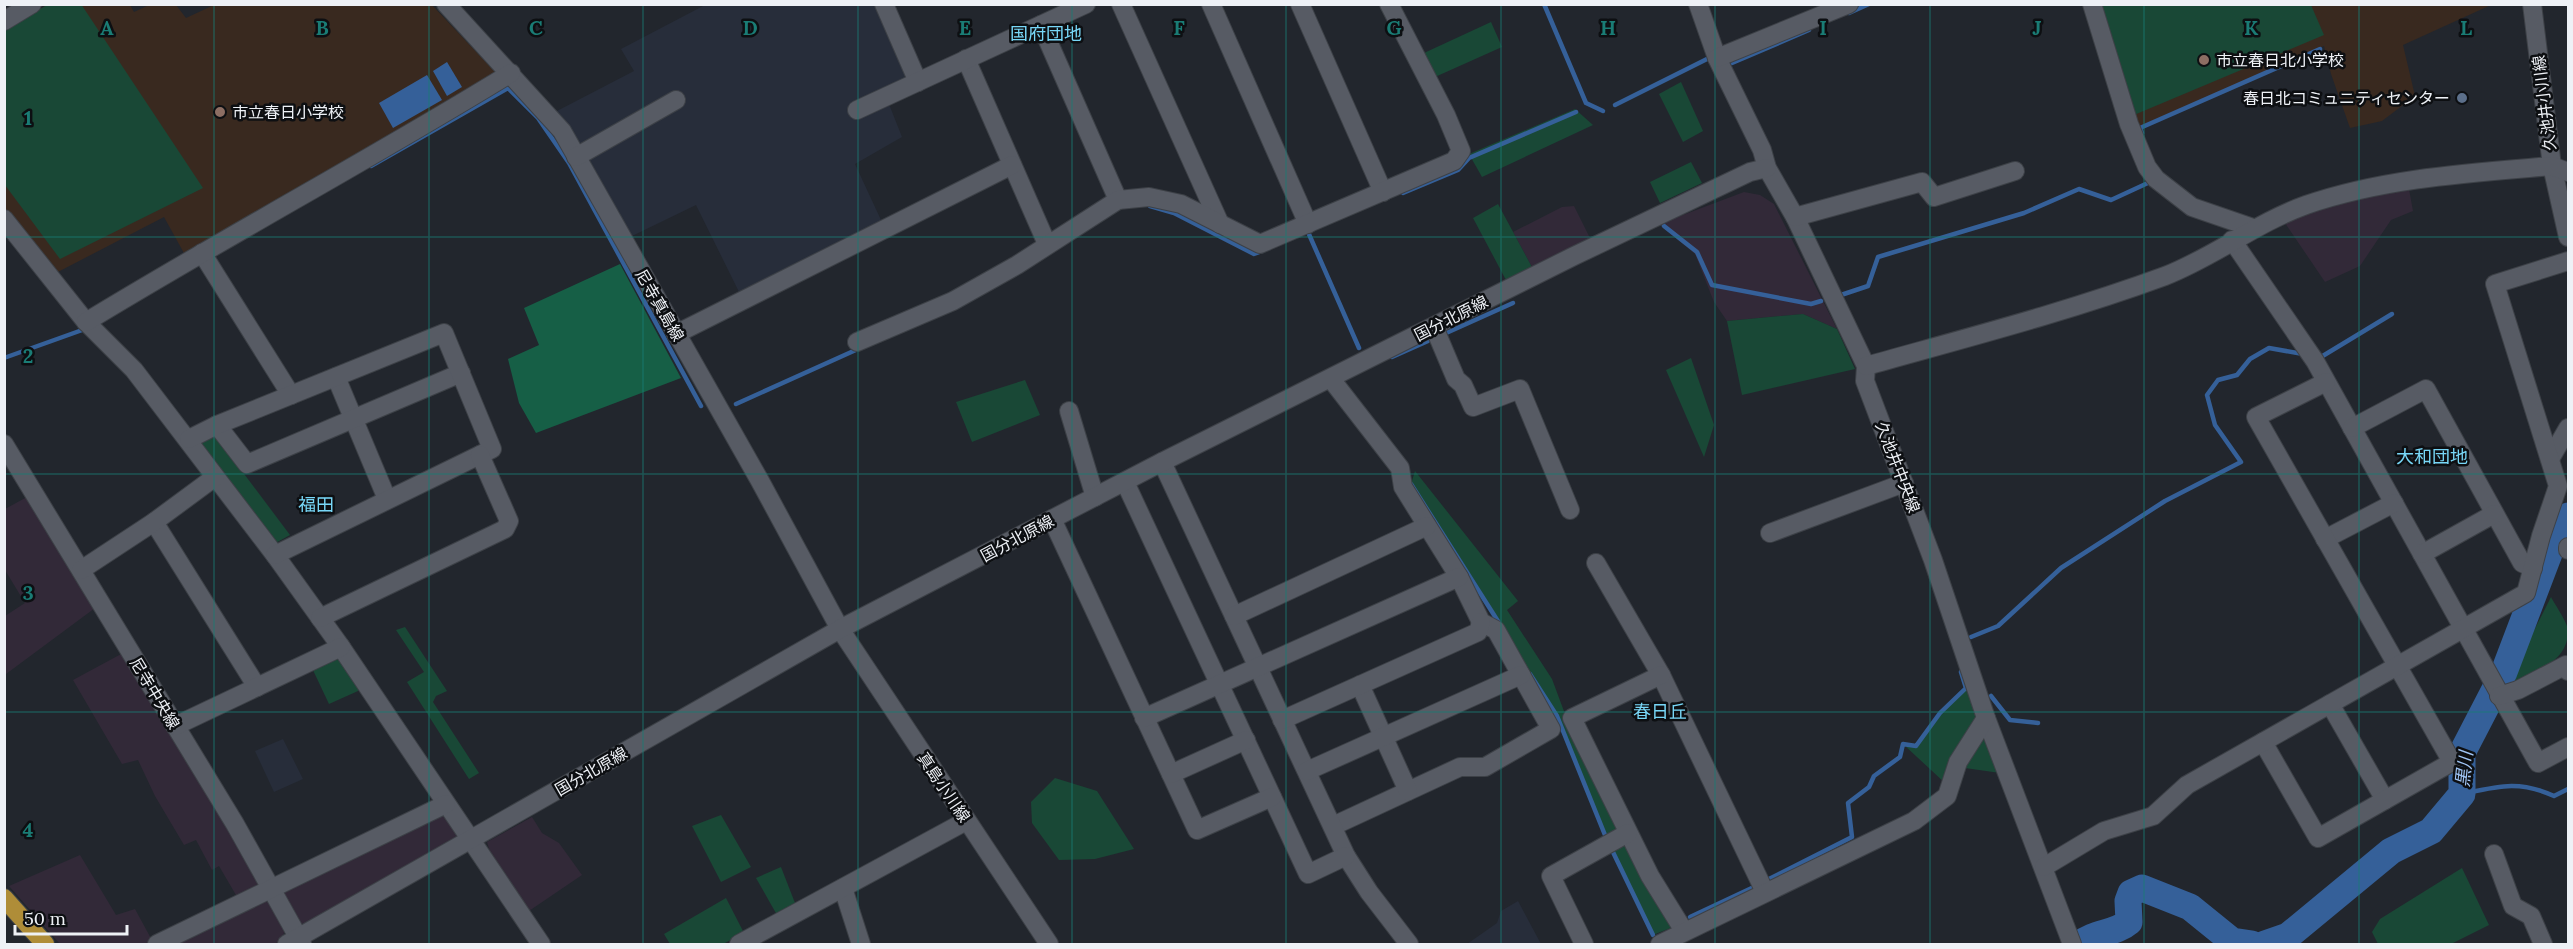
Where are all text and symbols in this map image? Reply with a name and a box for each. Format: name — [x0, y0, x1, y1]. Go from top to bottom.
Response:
text: A — [100, 15, 114, 40]
text: B — [315, 15, 329, 40]
text: C — [529, 15, 543, 40]
text: D — [742, 15, 758, 40]
text: E — [959, 15, 971, 40]
text: F — [1173, 15, 1185, 40]
text: G — [1386, 15, 1402, 40]
text: H — [1600, 15, 1616, 40]
text: I — [1819, 15, 1827, 40]
text: J — [2032, 15, 2042, 40]
text: K — [2244, 15, 2259, 40]
text: L — [2460, 15, 2472, 40]
district label: 国府団地 — [1010, 22, 1082, 45]
place label: 市立春日北小学校 — [2216, 50, 2344, 70]
marker: 市立春日北小学校 — [2197, 53, 2211, 67]
street label: 久池井小川線 — [2528, 54, 2560, 152]
place label: 春日北コミュニティセンター — [2243, 88, 2450, 108]
marker: 春日北コミュニティセンター — [2455, 91, 2469, 105]
place label: 市立春日小学校 — [232, 102, 344, 122]
text: 1 — [24, 105, 32, 130]
marker: 市立春日小学校 — [213, 105, 227, 119]
street label: 尼寺真島線 — [631, 265, 689, 345]
street label: 国分北原線 — [1411, 291, 1491, 345]
text: 2 — [23, 343, 33, 368]
street label: 久池井中央線 — [1871, 419, 1925, 515]
district label: 大和団地 — [2396, 445, 2468, 468]
district label: 福田 — [298, 493, 334, 516]
street label: 国分北原線 — [977, 510, 1057, 566]
text: 3 — [22, 580, 34, 605]
street label: 尼寺中央線 — [126, 654, 184, 732]
district label: 春日丘 — [1633, 700, 1687, 723]
street label: 国分北原線 — [551, 742, 631, 800]
street label: 真島小川線 — [913, 748, 975, 826]
water label: 黒川 — [2451, 748, 2478, 788]
text: 4 — [23, 817, 34, 842]
scale bar — [15, 898, 128, 936]
text: 50 m — [24, 907, 66, 930]

